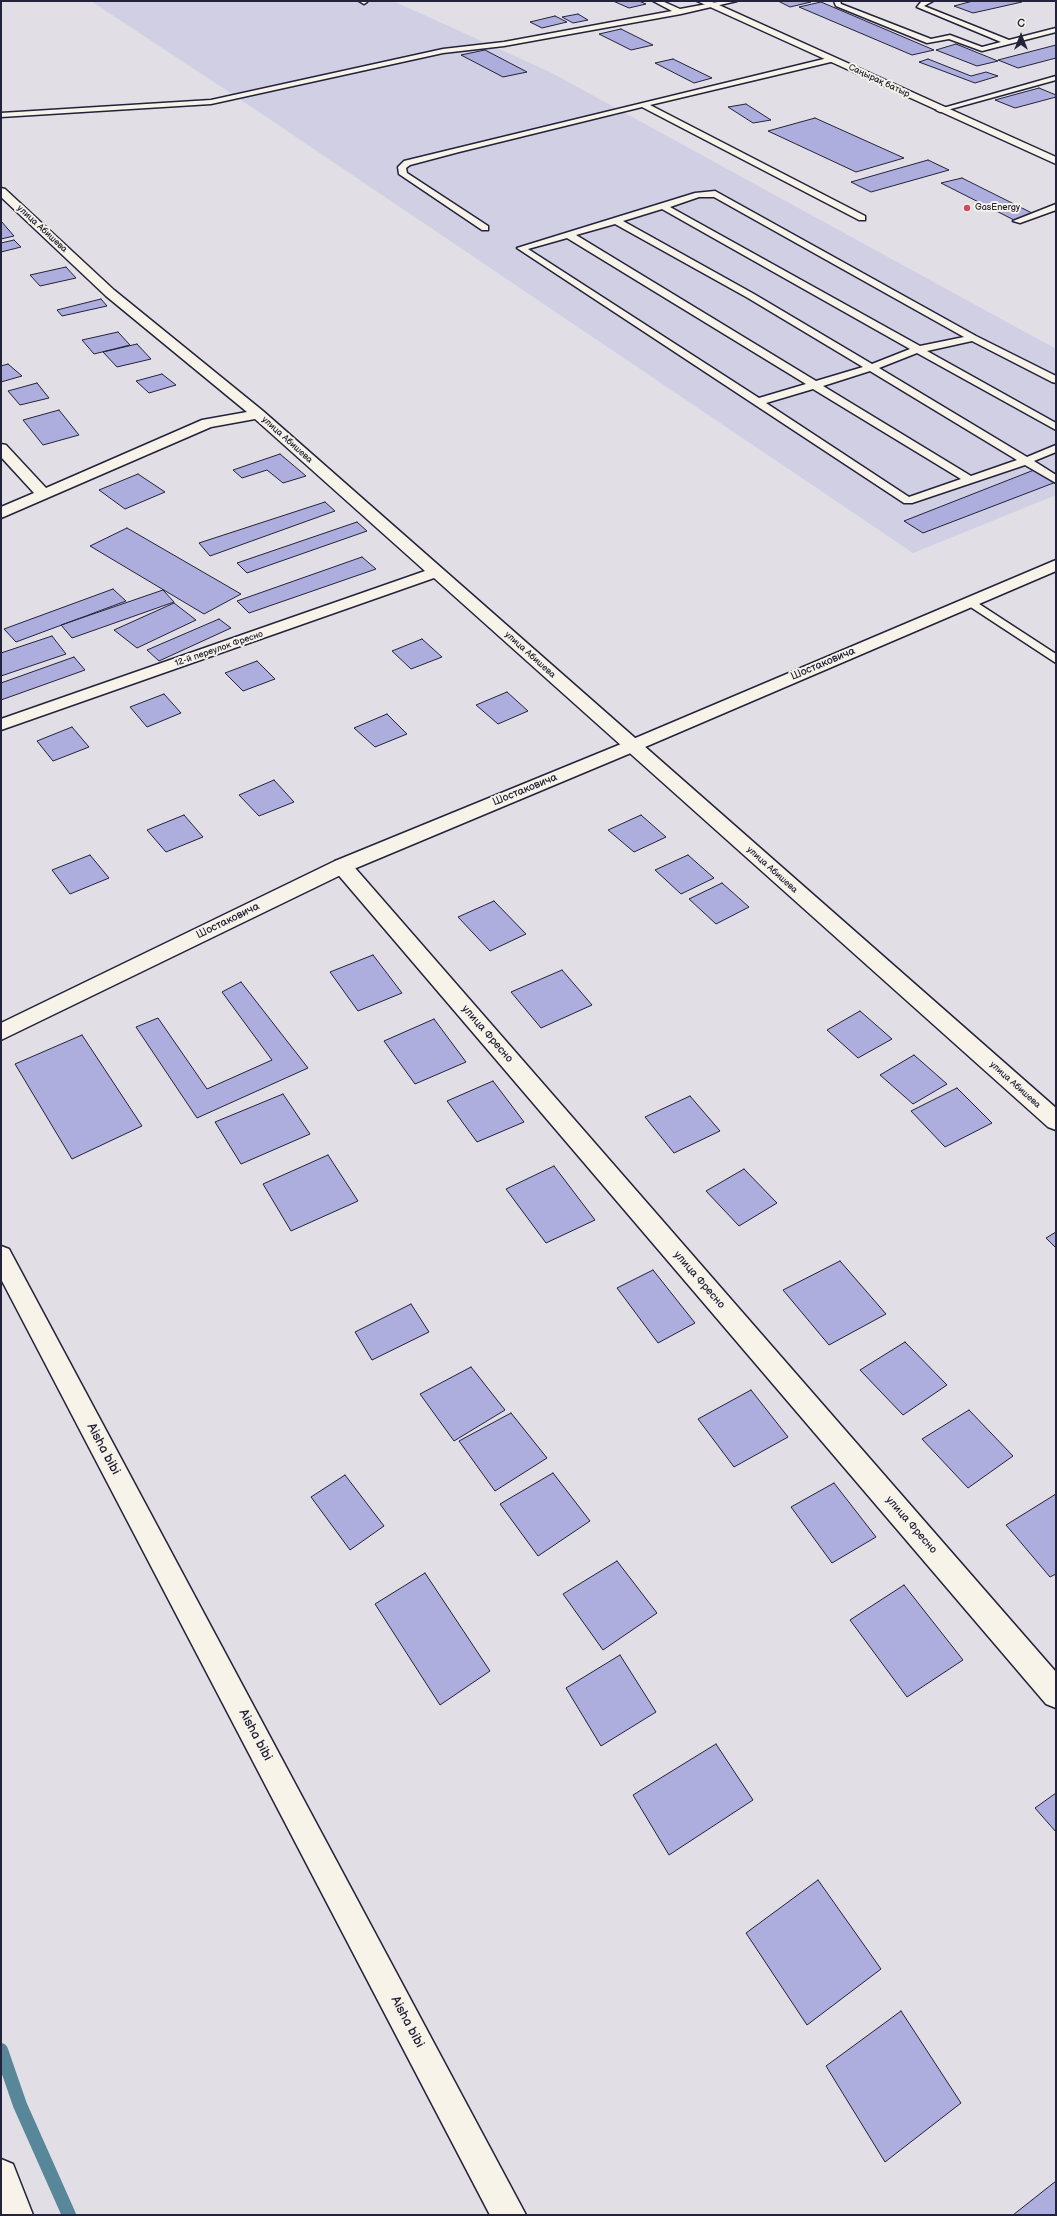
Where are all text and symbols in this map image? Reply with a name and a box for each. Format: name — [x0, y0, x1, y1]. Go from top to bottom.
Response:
north arrow — [1001, 16, 1041, 56]
text: С — [1017, 17, 1025, 30]
street label: Саңырақ батыр — [847, 62, 911, 100]
street label: улица Абишева — [15, 203, 69, 255]
marker: GasEnergy — [962, 203, 972, 213]
place label: GasEnergy — [975, 203, 1020, 213]
street label: улица Абишева — [259, 414, 315, 466]
street label: 12-й переулок Фресно — [174, 629, 264, 669]
street label: улица Абишева — [502, 629, 558, 681]
street label: Шостаковича — [789, 645, 857, 683]
street label: Шостаковича — [491, 771, 559, 809]
street label: улица Абишева — [744, 844, 800, 896]
street label: Шостаковича — [194, 900, 262, 942]
street label: улица Фресно — [459, 1003, 515, 1065]
street label: улица Абишева — [987, 1059, 1043, 1111]
street label: улица Фресно — [671, 1249, 727, 1311]
street label: Aisha bibi — [83, 1421, 123, 1477]
street label: улица Фресно — [883, 1494, 939, 1556]
street label: Aisha bibi — [235, 1707, 275, 1763]
street label: Aisha bibi — [387, 1994, 427, 2050]

